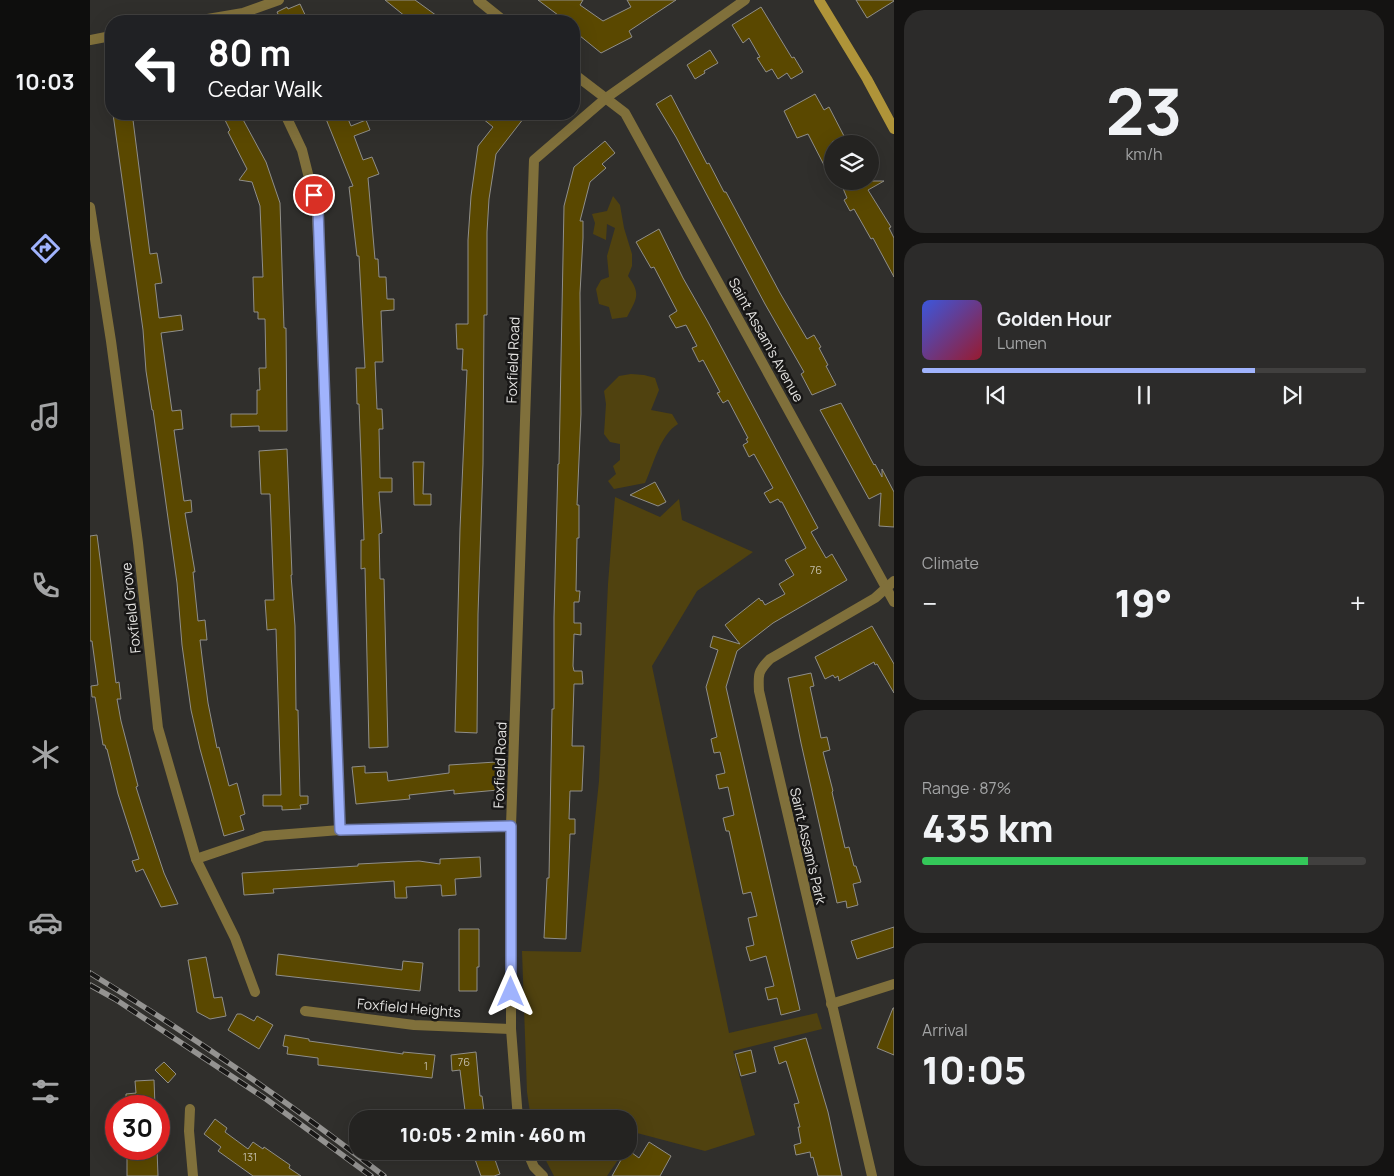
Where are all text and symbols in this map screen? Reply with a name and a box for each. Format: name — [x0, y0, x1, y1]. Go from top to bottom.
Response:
text: 80 m — [208, 29, 291, 77]
icon: left — [125, 35, 190, 100]
text: 23 — [1106, 66, 1182, 155]
text: 10:03 — [16, 67, 74, 97]
text: Cedar Walk — [208, 74, 322, 104]
map controls — [824, 135, 879, 190]
button: layers — [824, 135, 879, 190]
text: km/h — [1125, 143, 1163, 165]
pin — [293, 174, 335, 216]
icon: arrive — [300, 181, 328, 209]
icon: directions — [28, 231, 63, 266]
street label: Saint Assam's Avenue — [724, 274, 808, 405]
text: Golden Hour — [997, 306, 1111, 332]
street label: Foxfield Road — [501, 316, 524, 404]
text: Lumen — [997, 332, 1047, 354]
icon: previous — [982, 381, 1010, 409]
icon: pause — [1130, 381, 1158, 409]
icon: next — [1278, 381, 1306, 409]
icon: music — [28, 399, 63, 434]
text: Climate — [922, 552, 979, 574]
street label: Foxfield Grove — [116, 562, 145, 654]
house number: 76 — [810, 562, 822, 577]
icon: phone — [28, 568, 63, 603]
text: 19° — [1114, 576, 1172, 628]
text: − — [922, 584, 937, 622]
text: + — [1350, 584, 1366, 622]
street label: Foxfield Road — [488, 721, 511, 809]
icon: climate — [28, 737, 63, 772]
text: Range · 87% — [922, 777, 1011, 799]
street label: Saint Assam's Park — [786, 786, 831, 907]
text: 435 km — [922, 801, 1054, 853]
icon: car — [28, 905, 63, 940]
position arrow — [484, 965, 536, 1017]
street label: Foxfield Heights — [356, 994, 462, 1021]
text: Arrival — [922, 1019, 968, 1041]
text: 10:05 — [922, 1043, 1026, 1095]
house number: 76 — [458, 1054, 470, 1069]
house number: 1 — [424, 1058, 428, 1073]
icon: filters — [28, 1074, 63, 1109]
speed limit sign: 30 — [105, 1095, 170, 1160]
text: 10:05 · 2 min · 460 m — [400, 1122, 586, 1148]
house number: 131 — [243, 1149, 257, 1164]

